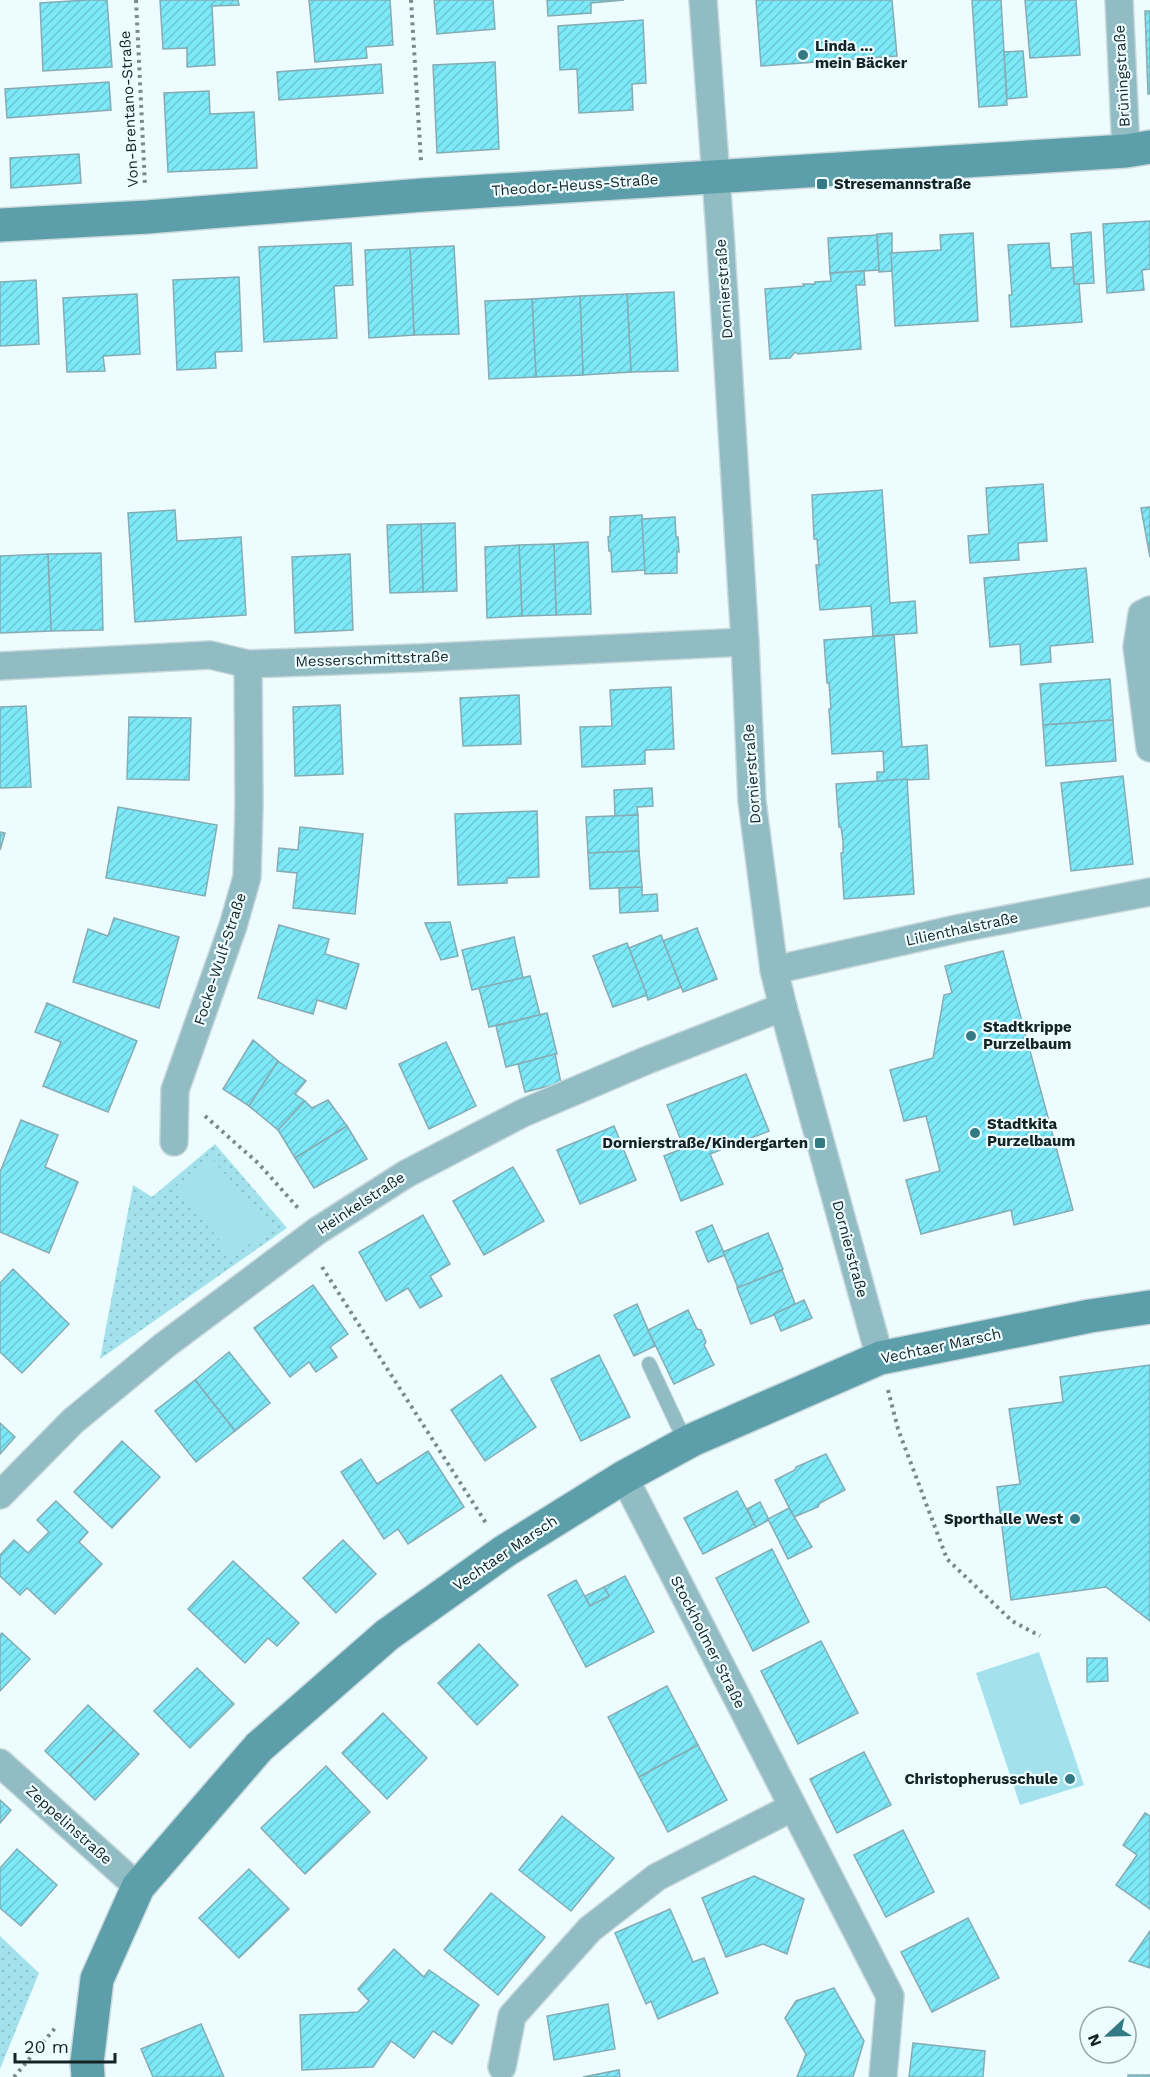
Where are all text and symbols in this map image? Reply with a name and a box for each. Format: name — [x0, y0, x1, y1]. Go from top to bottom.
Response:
street label: Brüningstraße — [1110, 24, 1134, 128]
street label: Von-Brentano-Straße — [116, 30, 142, 188]
place label: Linda ... mein Bäcker — [815, 37, 908, 72]
marker: Linda ... mein Bäcker — [796, 48, 810, 62]
street label: Theodor-Heuss-Straße — [491, 170, 659, 200]
place label: Stresemannstraße — [834, 175, 972, 193]
marker: Stresemannstraße — [815, 177, 829, 191]
street label: Dornierstraße — [712, 238, 736, 340]
street label: Messerschmittstraße — [295, 647, 449, 671]
street label: Dornierstraße — [740, 723, 764, 825]
street label: Focke-Wulf-Straße — [190, 890, 250, 1028]
street label: Lilienthalstraße — [904, 908, 1020, 950]
place label: Stadtkrippe Purzelbaum — [983, 1018, 1072, 1053]
marker: Stadtkrippe Purzelbaum — [964, 1029, 978, 1043]
place label: Stadtkita Purzelbaum — [987, 1115, 1075, 1150]
marker: Stadtkita Purzelbaum — [968, 1126, 982, 1140]
place label: Dornierstraße/Kindergarten — [602, 1134, 808, 1152]
marker: Dornierstraße/Kindergarten — [813, 1136, 827, 1150]
street label: Heinkelstraße — [314, 1168, 408, 1238]
street label: Dornierstraße — [828, 1198, 872, 1300]
street label: Vechtaer Marsch — [879, 1324, 1003, 1368]
place label: Sporthalle West — [944, 1510, 1063, 1528]
street label: Vechtaer Marsch — [449, 1511, 561, 1595]
marker: Sporthalle West — [1068, 1512, 1082, 1526]
street label: Stockholmer Straße — [667, 1573, 749, 1711]
place label: Christopherusschule — [904, 1770, 1058, 1788]
marker: Christopherusschule — [1063, 1772, 1077, 1786]
street label: Zeppelinstraße — [22, 1782, 116, 1868]
north arrow — [1078, 2005, 1138, 2065]
scale bar — [15, 2026, 116, 2064]
text: N — [1084, 2031, 1106, 2049]
text: 20 m — [24, 2036, 69, 2057]

